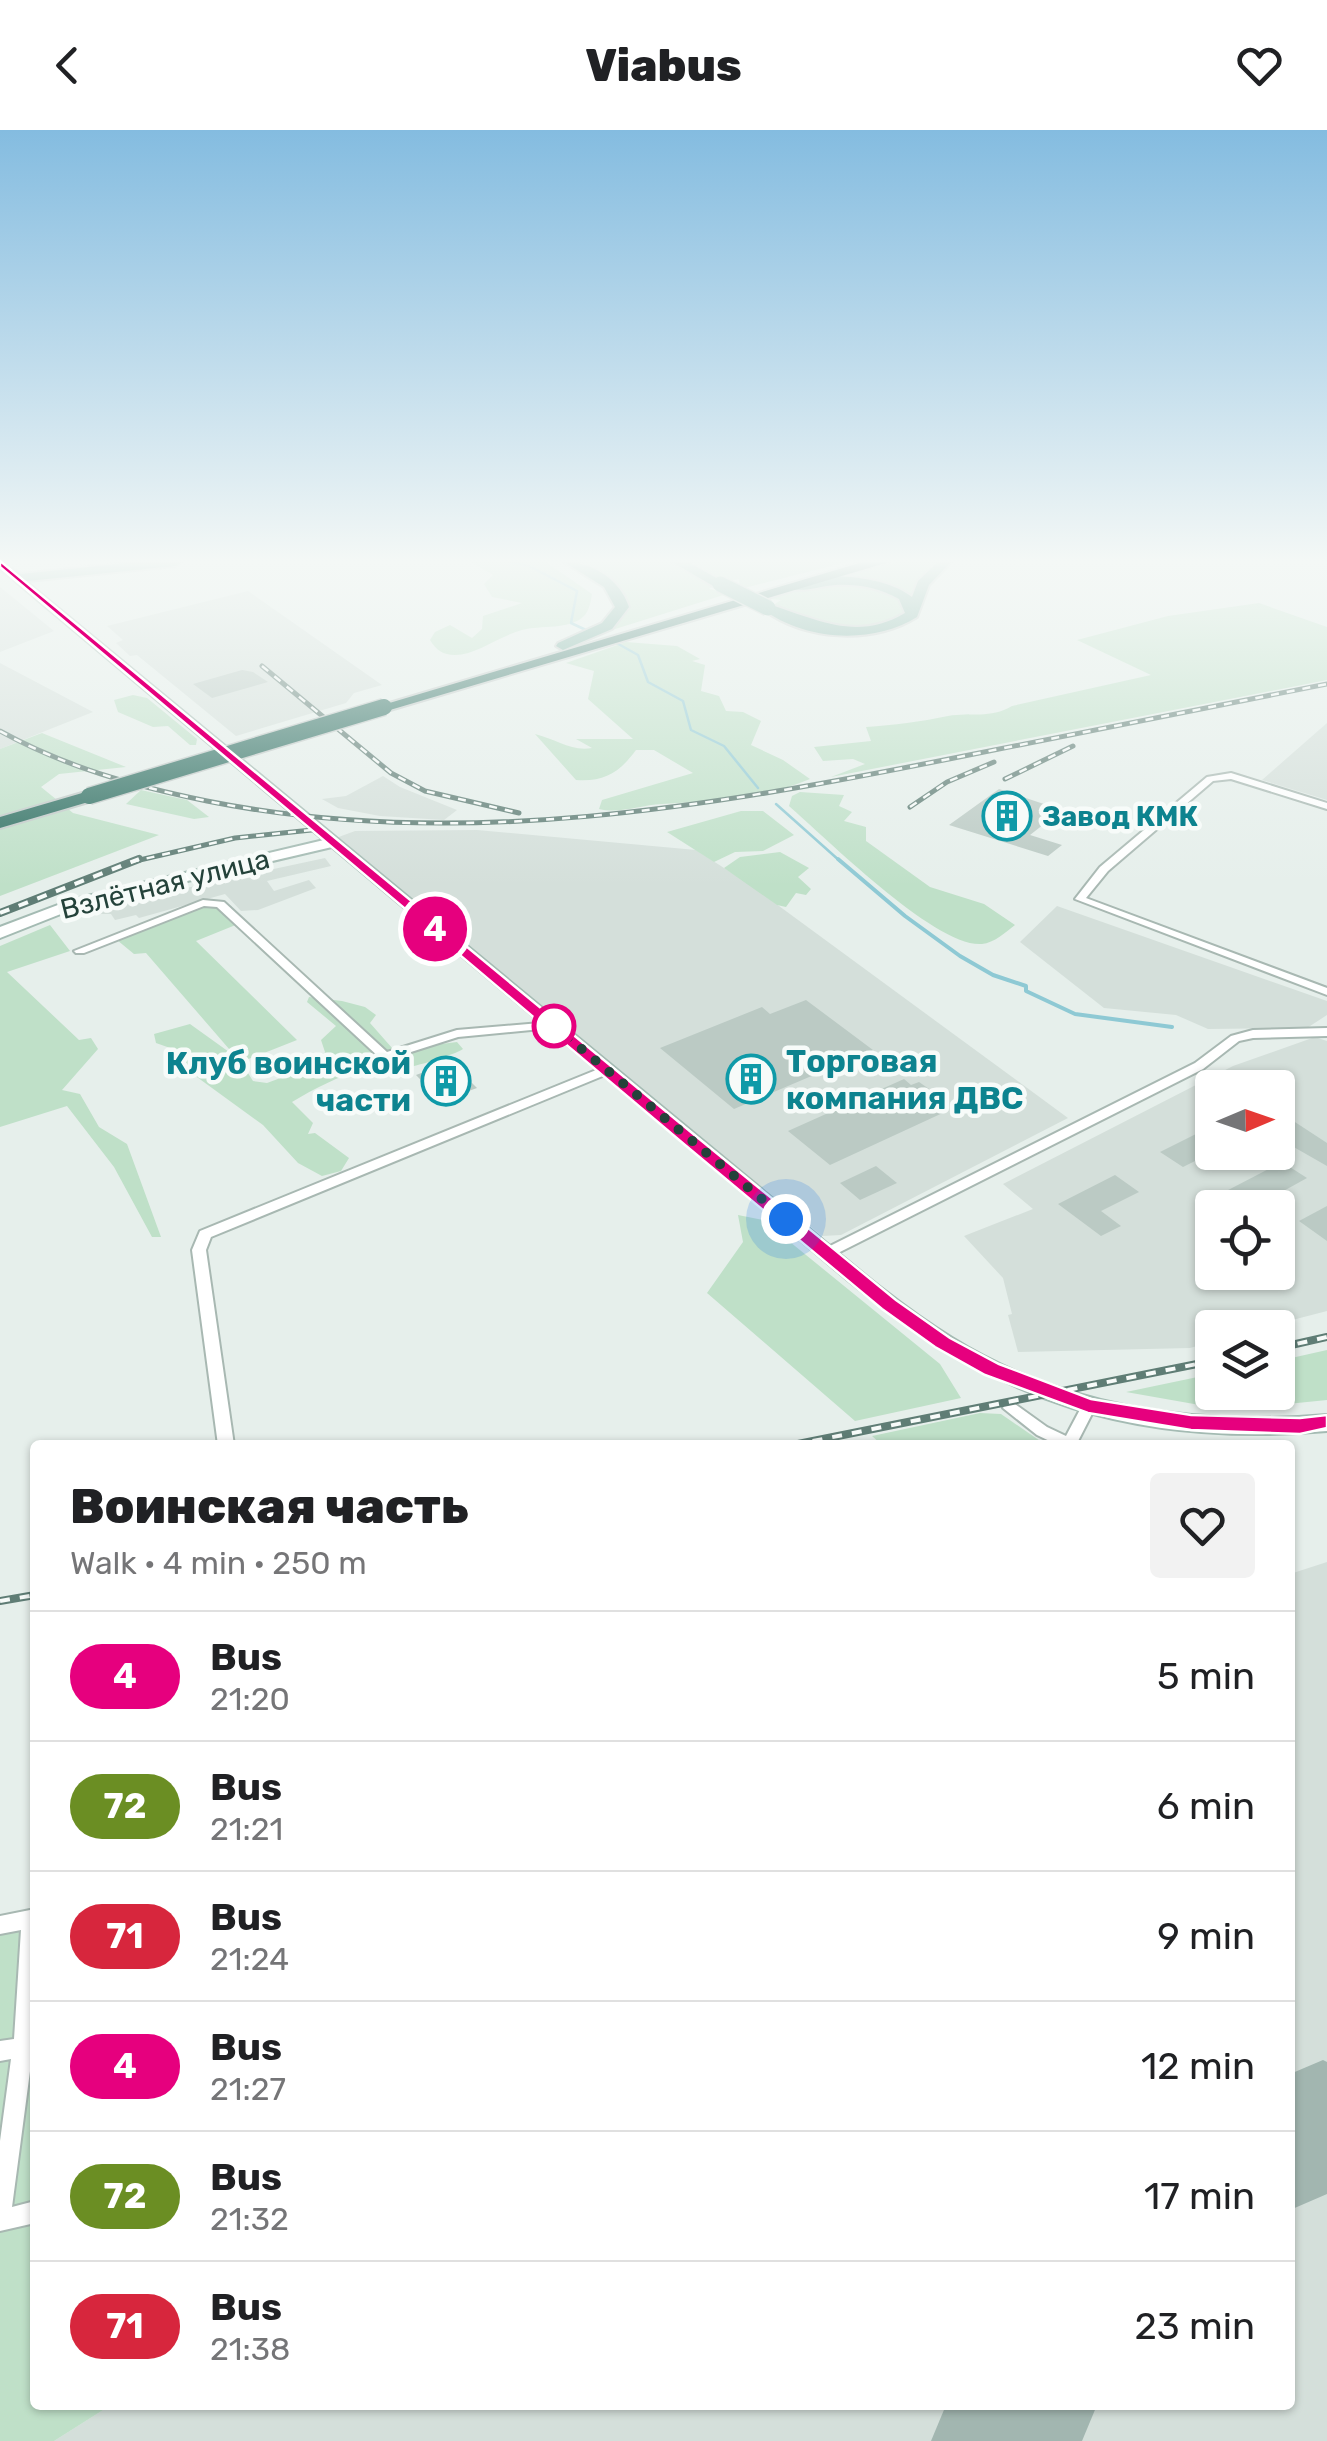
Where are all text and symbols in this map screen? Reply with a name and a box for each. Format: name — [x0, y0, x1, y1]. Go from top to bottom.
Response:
icon: back — [40, 38, 95, 93]
icon: heart — [1232, 38, 1287, 93]
text: Viabus — [585, 39, 742, 92]
building icon: Завод КМК — [981, 790, 1033, 842]
place label: Завод КМК — [1042, 800, 1198, 833]
street label: Взлётная улица — [57, 842, 273, 926]
line badge: 4 — [402, 896, 468, 962]
text: 4 — [423, 908, 447, 950]
unlabelled marker — [533, 1005, 575, 1047]
place label: Торговая компания ДВС — [786, 1042, 1023, 1117]
place label: Клуб воинской части — [166, 1044, 411, 1119]
building icon: Торговая компания ДВС — [725, 1053, 777, 1105]
building icon: Клуб воинской части — [420, 1055, 472, 1107]
north arrow — [1195, 1070, 1295, 1170]
map controls — [1195, 1070, 1295, 1410]
button: locate — [1195, 1190, 1295, 1290]
your location — [761, 1194, 811, 1244]
button: layers — [1195, 1310, 1295, 1410]
button: heart — [1150, 1473, 1255, 1578]
text: Воинская часть — [70, 1478, 469, 1535]
text: Walk · 4 min · 250 m — [70, 1544, 367, 1582]
text: Bus — [210, 1634, 282, 1680]
text: 5 min — [1157, 1653, 1255, 1699]
text: 4 — [113, 1655, 137, 1697]
text: 21:20 — [210, 1680, 290, 1718]
text: Bus — [210, 1764, 282, 1810]
text: 6 min — [1157, 1783, 1255, 1829]
text: 72 — [104, 1785, 146, 1827]
text: 21:21 — [210, 1810, 283, 1848]
text: Bus — [210, 1894, 282, 1940]
text: 9 min — [1157, 1913, 1255, 1959]
text: 71 — [106, 1915, 144, 1957]
text: 21:24 — [210, 1940, 289, 1978]
text: Bus — [210, 2024, 282, 2070]
text: 12 min — [1141, 2043, 1255, 2089]
text: 4 — [113, 2045, 137, 2087]
text: 21:27 — [210, 2070, 286, 2108]
text: Bus — [210, 2154, 282, 2200]
text: 17 min — [1144, 2173, 1255, 2219]
text: 72 — [104, 2175, 146, 2217]
text: 21:32 — [210, 2200, 289, 2238]
text: Bus — [210, 2284, 282, 2330]
text: 23 min — [1135, 2303, 1255, 2349]
text: 71 — [106, 2305, 144, 2347]
text: 21:38 — [210, 2330, 290, 2368]

